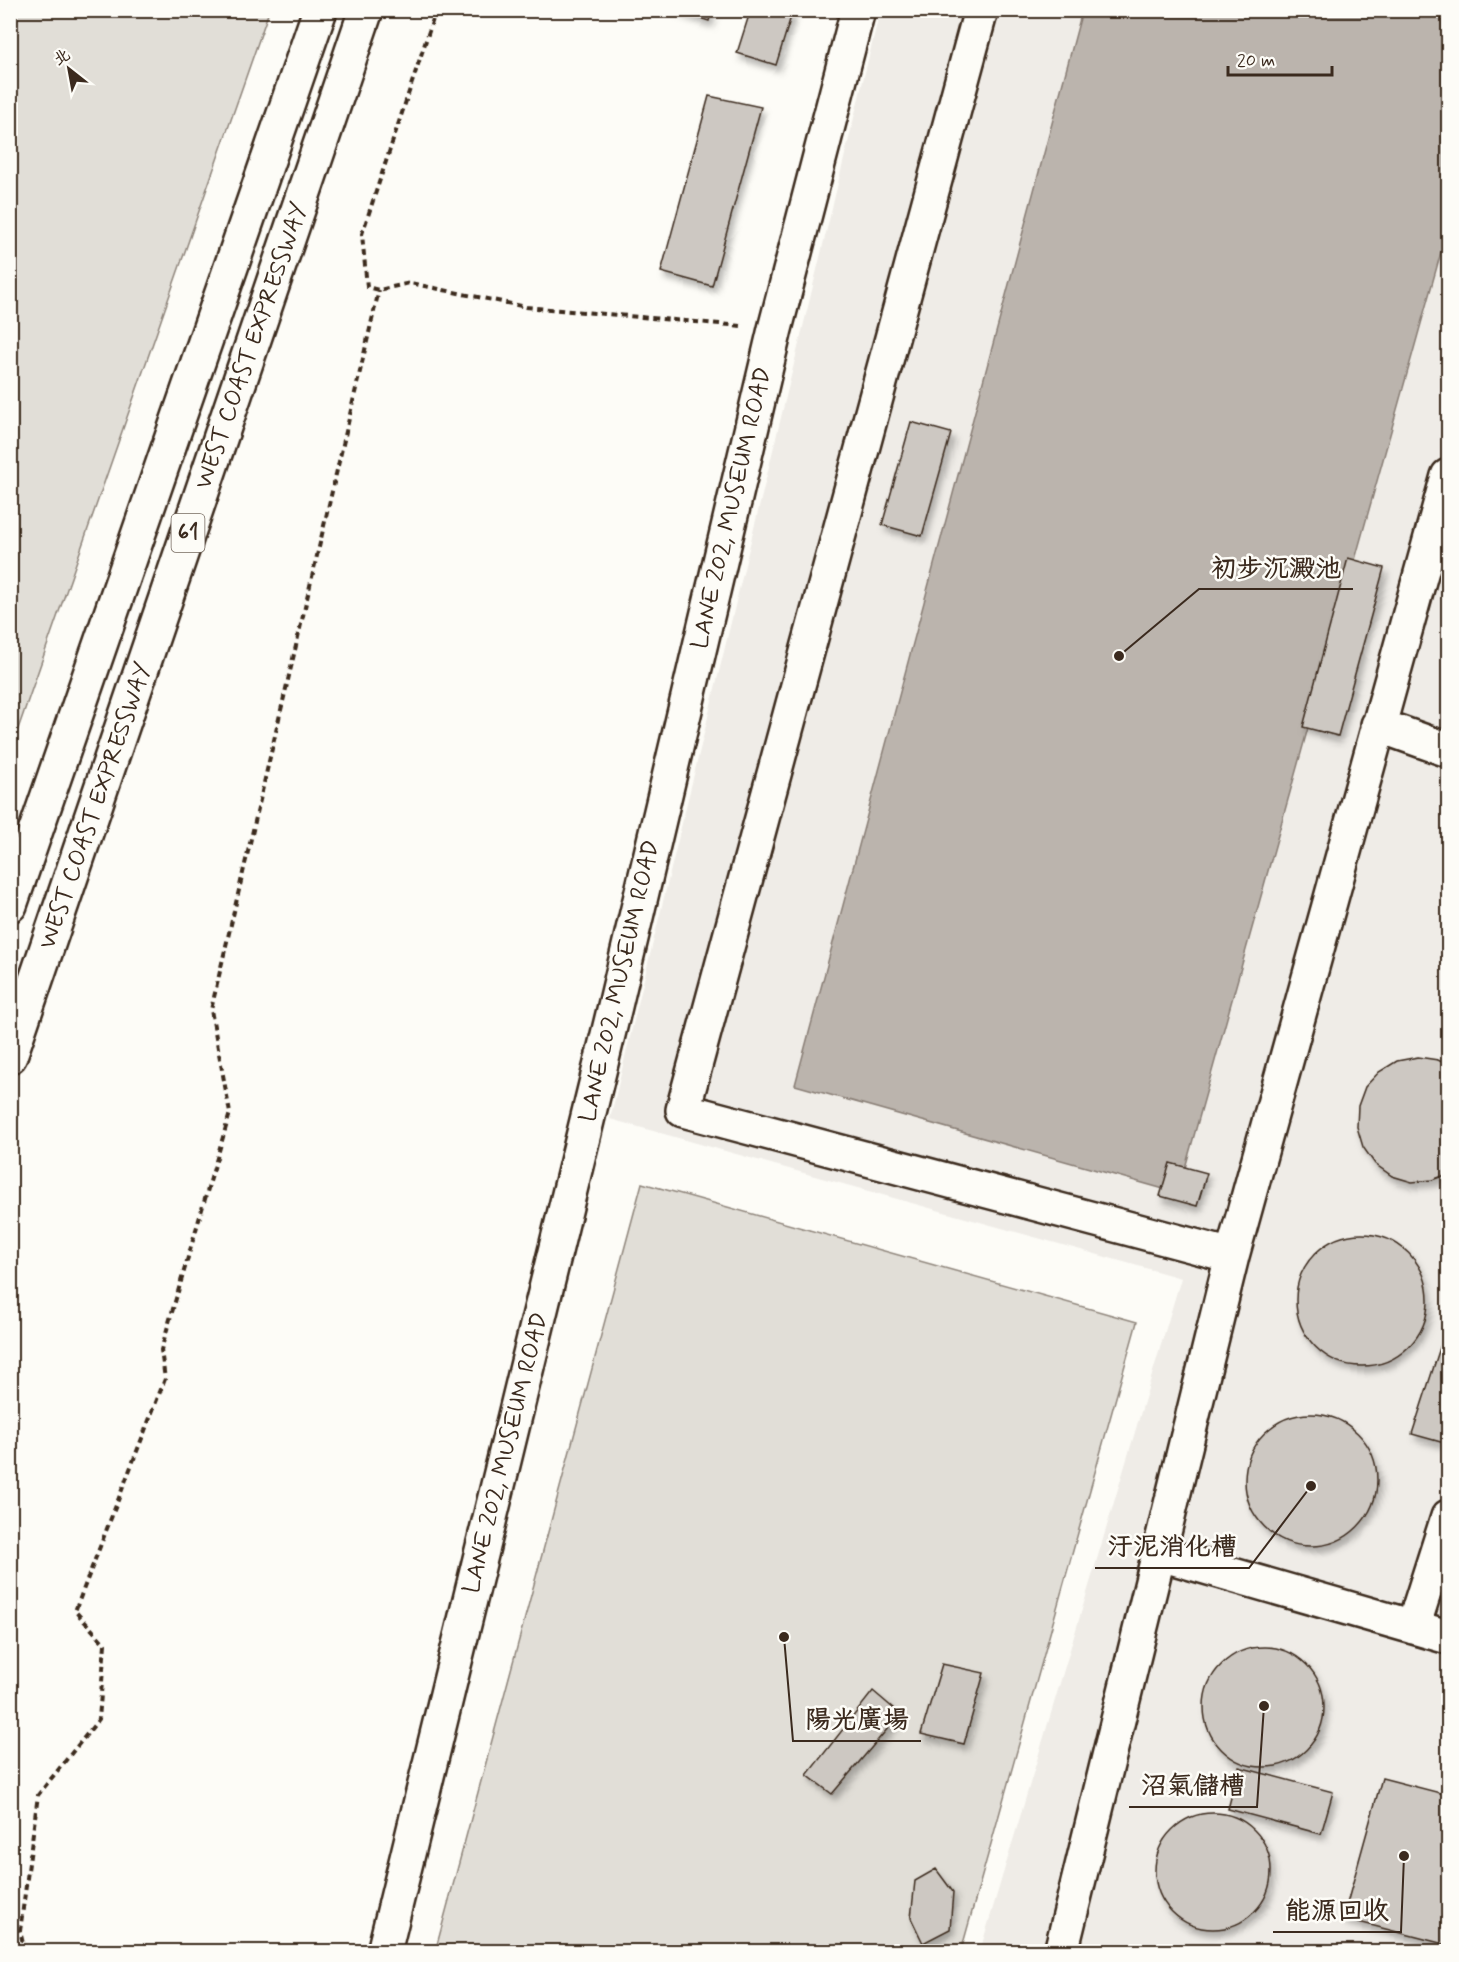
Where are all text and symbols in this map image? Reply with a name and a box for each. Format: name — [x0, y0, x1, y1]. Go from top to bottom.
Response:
north arrow — [39, 39, 99, 99]
scale bar — [1228, 39, 1332, 77]
text: 北 — [50, 44, 74, 71]
text: 20 m — [1237, 49, 1275, 73]
street label: WEST COAST EXPRESSWAY — [188, 199, 316, 493]
street label: LANE 202, MUSEUM ROAD — [684, 364, 780, 652]
road number: 61 — [172, 514, 204, 552]
callout: 初步沉澱池 — [1199, 545, 1353, 589]
text: 初步沉澱池 — [1211, 553, 1341, 587]
street label: WEST COAST EXPRESSWAY — [32, 659, 160, 953]
street label: LANE 202, MUSEUM ROAD — [572, 837, 668, 1125]
street label: LANE 202, MUSEUM ROAD — [456, 1309, 556, 1597]
callout: 汙泥消化槽 — [1095, 1524, 1249, 1568]
text: 汙泥消化槽 — [1107, 1531, 1237, 1565]
callout: 陽光廣場 — [793, 1697, 921, 1741]
text: 陽光廣場 — [805, 1704, 909, 1738]
callout: 沼氣儲槽 — [1129, 1763, 1257, 1807]
text: 沼氣儲槽 — [1141, 1770, 1245, 1804]
callout: 能源回收 — [1273, 1888, 1401, 1932]
text: 能源回收 — [1285, 1895, 1389, 1929]

